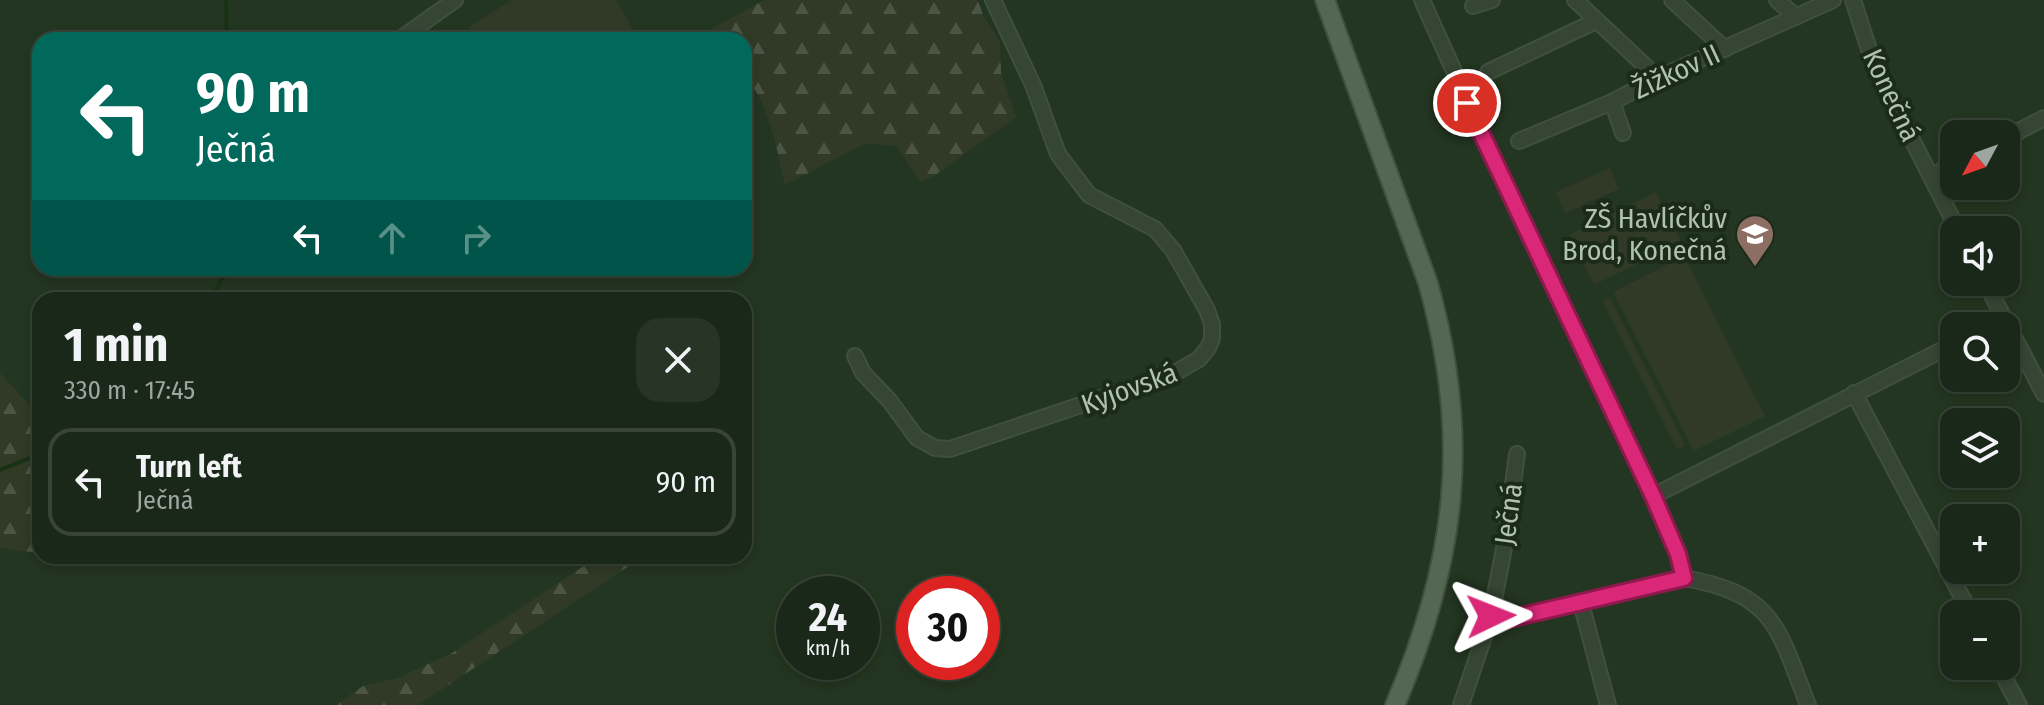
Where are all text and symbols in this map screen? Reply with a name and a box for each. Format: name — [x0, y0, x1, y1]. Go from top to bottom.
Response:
street label: Žižkov II — [1627, 37, 1725, 106]
street label: Konečná — [1856, 44, 1927, 147]
text: 90 m — [196, 60, 310, 127]
icon: left — [64, 64, 168, 168]
pin — [1433, 69, 1501, 137]
icon: arrive — [1445, 81, 1489, 125]
north arrow — [1940, 120, 2020, 200]
map controls — [1940, 120, 2020, 680]
text: Ječná — [196, 128, 276, 172]
place label: ZŠ Havlíčkův Brod, Konečná — [1562, 202, 1728, 267]
school or university icon: ZŠ Havlíčkův Brod, Konečná — [1734, 213, 1776, 268]
icon: left — [286, 216, 330, 260]
icon: ahead — [370, 216, 414, 260]
icon: right — [454, 216, 498, 260]
button: sound — [1940, 216, 2020, 296]
button: search — [1940, 312, 2020, 392]
text: 1 min — [64, 316, 169, 374]
button: close — [636, 318, 720, 402]
street label: Kyjovská — [1077, 356, 1181, 421]
text: 330 m · 17:45 — [64, 375, 195, 406]
button: layers — [1940, 408, 2020, 488]
text: Turn left — [136, 449, 242, 485]
icon: left — [68, 460, 112, 504]
text: 90 m — [656, 464, 716, 500]
street label: Ječná — [1488, 481, 1529, 547]
text: Ječná — [136, 485, 194, 516]
button: + — [1940, 504, 2020, 584]
position arrow — [1449, 574, 1533, 658]
speed limit sign: 30 — [896, 576, 1000, 680]
text: 24 — [809, 594, 847, 642]
button: − — [1940, 600, 2020, 680]
text: km/h — [806, 636, 850, 660]

